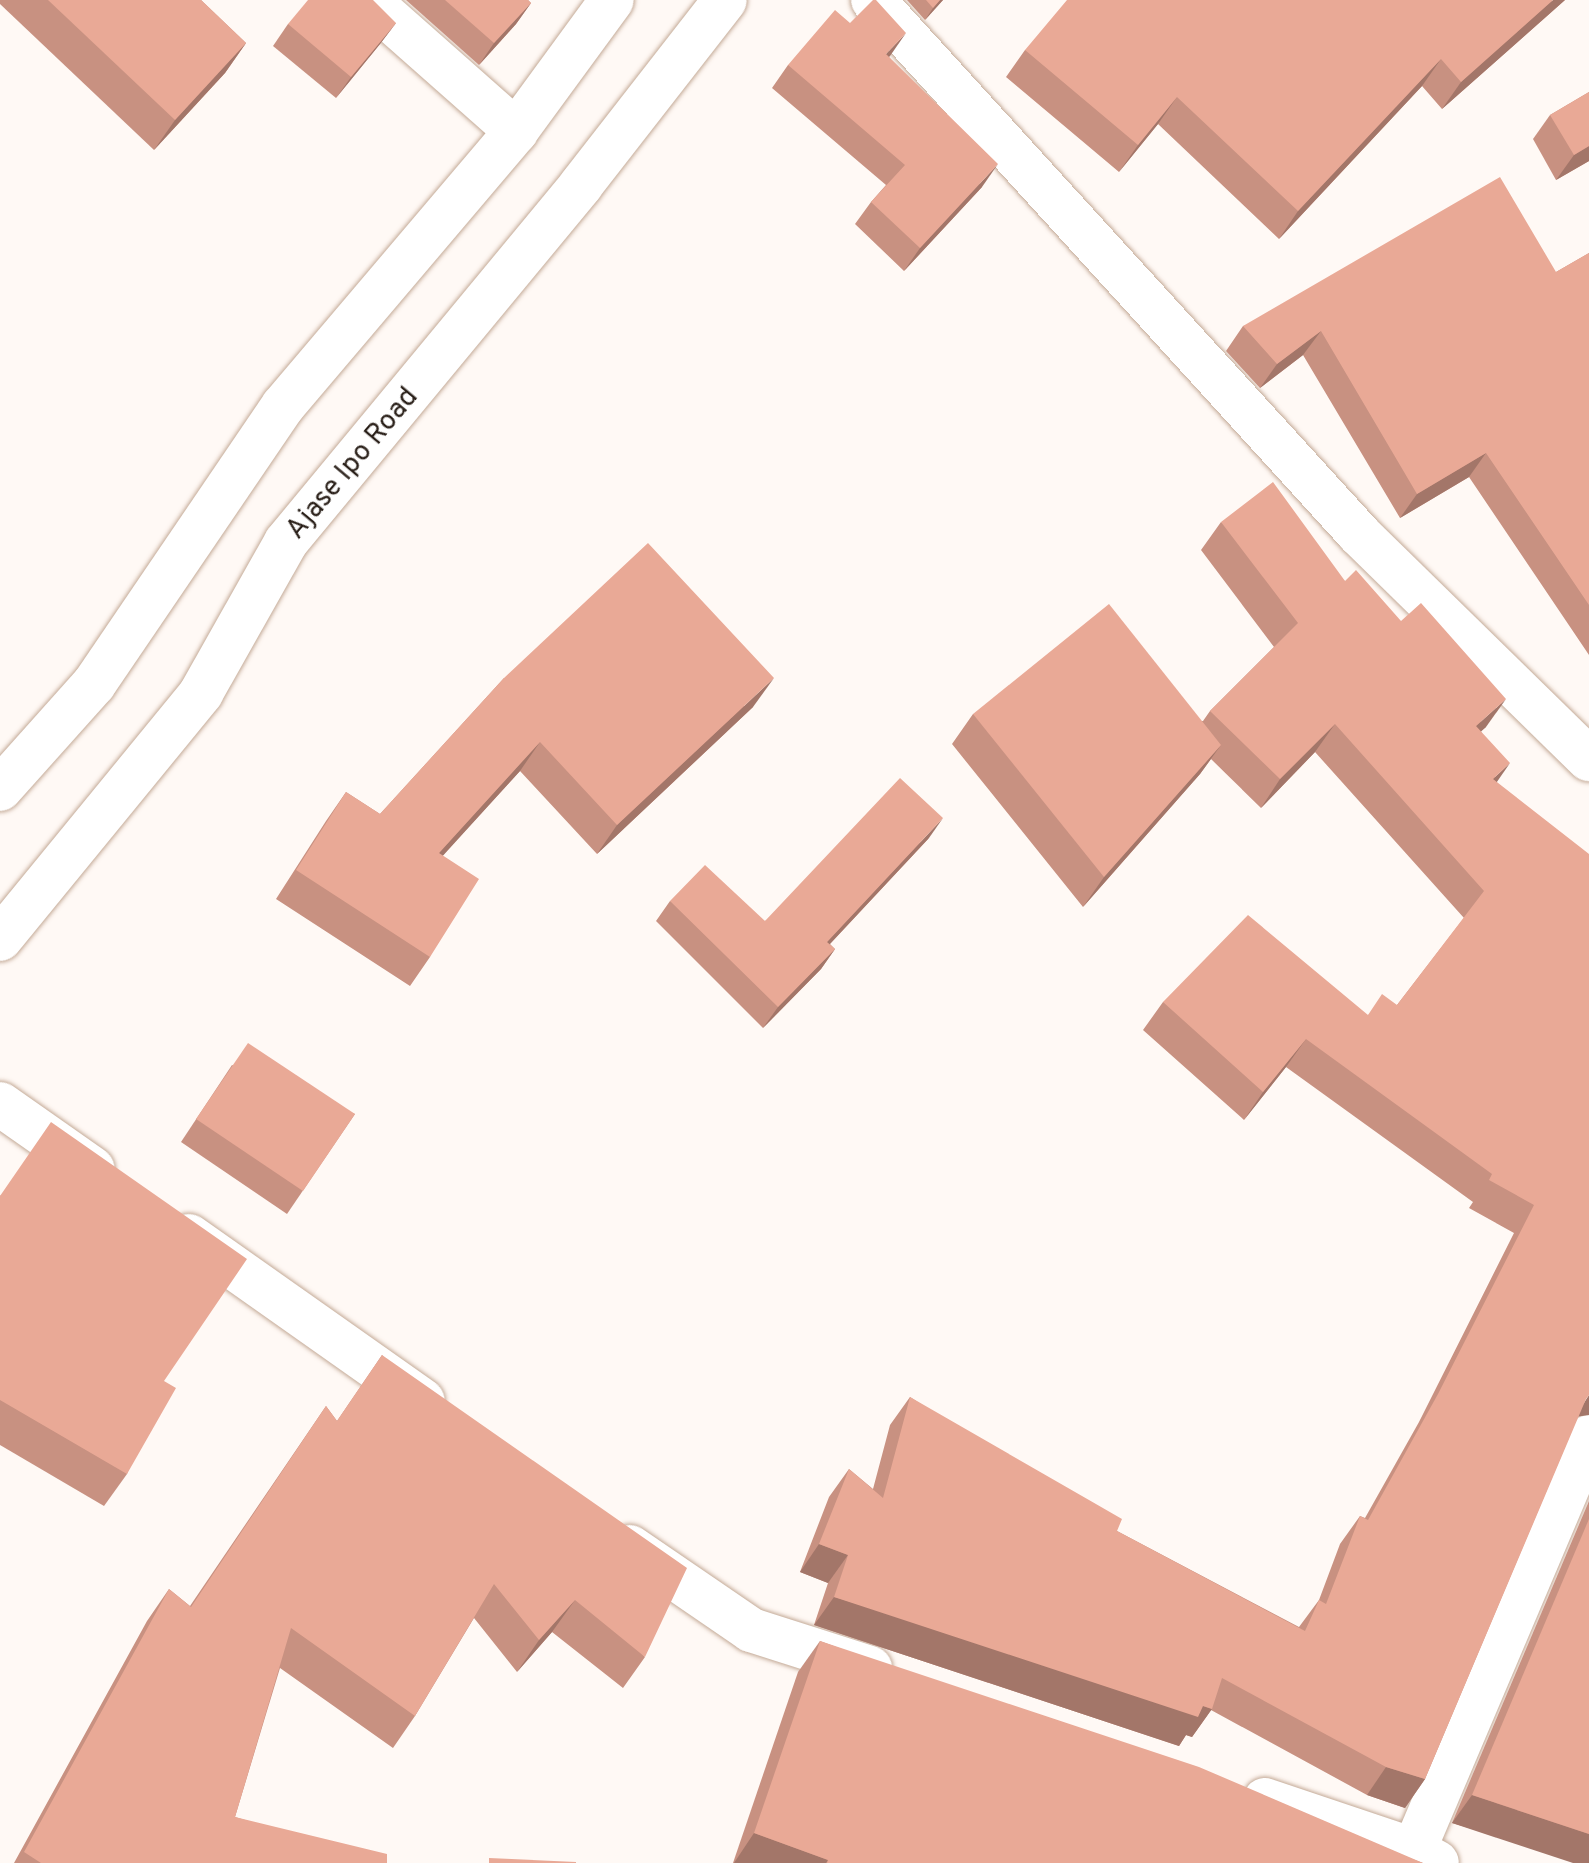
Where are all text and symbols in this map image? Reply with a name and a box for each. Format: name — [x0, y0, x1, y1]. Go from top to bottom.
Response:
street label: Ajase Ipo Road — [280, 381, 426, 547]

